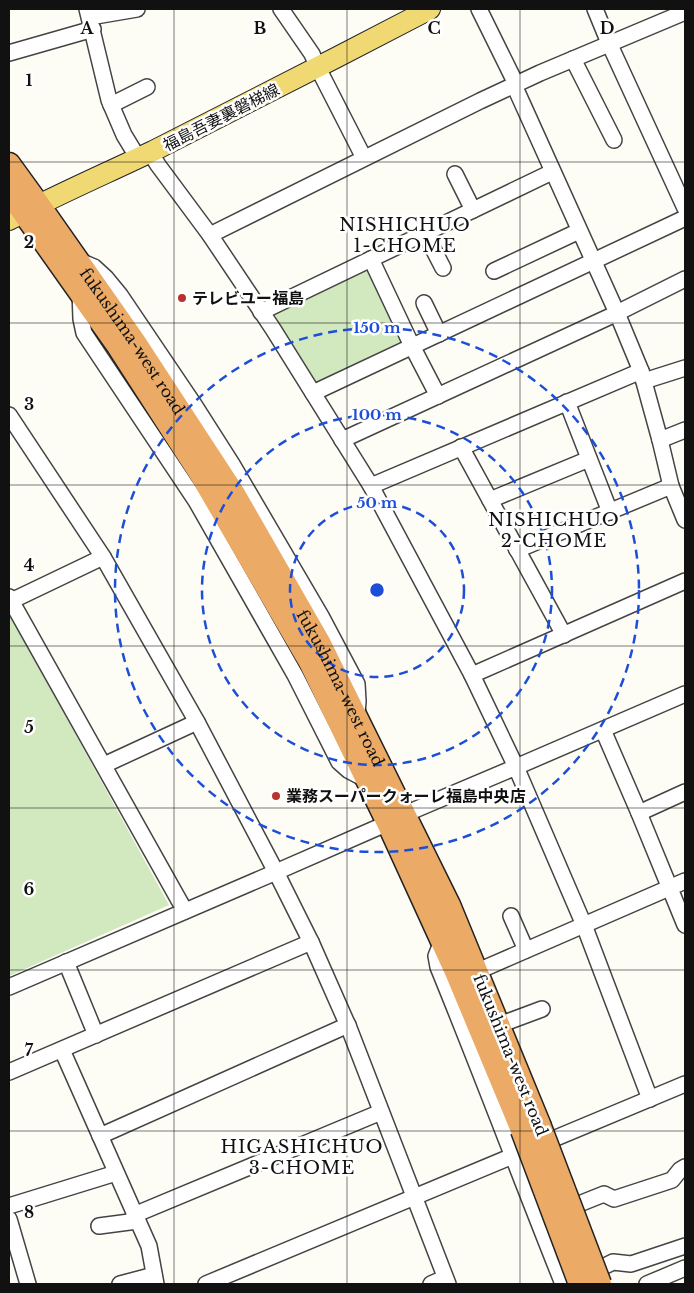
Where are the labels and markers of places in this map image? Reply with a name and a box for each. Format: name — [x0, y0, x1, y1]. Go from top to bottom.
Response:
place label: テレビユー福島 — [192, 288, 304, 308]
marker: テレビユー福島 — [176, 292, 188, 304]
centre of rings — [368, 581, 386, 599]
place label: 業務スーパークォーレ福島中央店 — [286, 786, 526, 806]
marker: 業務スーパークォーレ福島中央店 — [270, 790, 282, 802]

